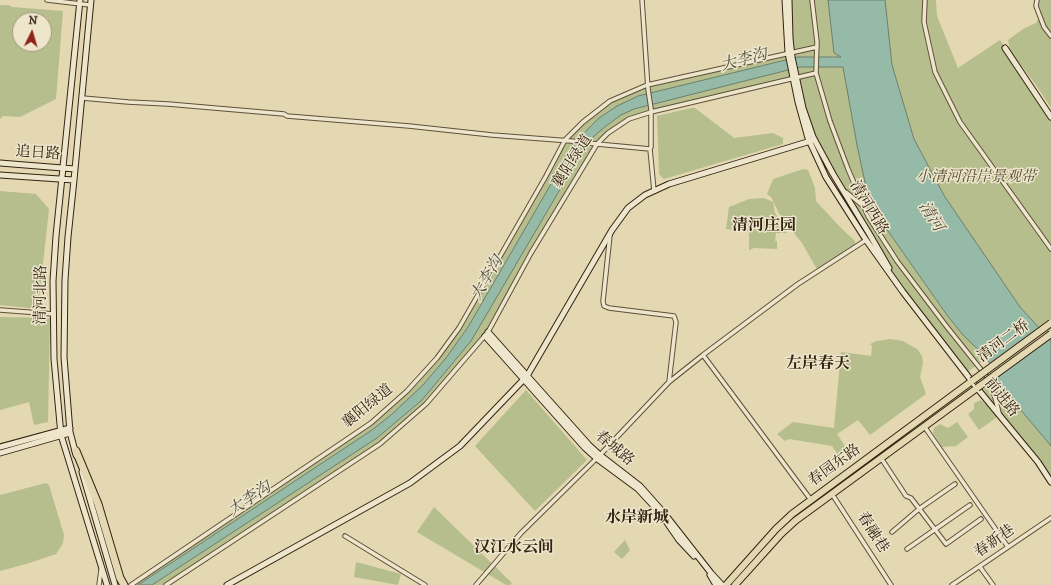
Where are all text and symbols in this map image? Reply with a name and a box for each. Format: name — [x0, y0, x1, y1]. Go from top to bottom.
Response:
north arrow — [12, 12, 52, 52]
text: N — [28, 14, 38, 28]
water label: 大李沟 — [718, 46, 770, 76]
street label: 襄阳绿道 — [549, 132, 597, 192]
street label: 追日路 — [15, 143, 61, 165]
park label: 小清河沿岸景观带 — [916, 169, 1036, 187]
street label: 清河西路 — [845, 178, 891, 238]
water label: 清河 — [913, 198, 947, 236]
district label: 清河庄园 — [732, 217, 796, 237]
water label: 大李沟 — [468, 253, 508, 305]
street label: 清河北路 — [32, 265, 52, 325]
street label: 清河二桥 — [974, 317, 1034, 367]
district label: 左岸春天 — [786, 355, 850, 375]
street label: 前进路 — [980, 375, 1022, 421]
street label: 襄阳绿道 — [339, 381, 397, 433]
street label: 春城路 — [591, 428, 637, 470]
street label: 春园东路 — [805, 441, 865, 491]
water label: 大李沟 — [225, 479, 275, 521]
district label: 水岸新城 — [605, 509, 669, 529]
street label: 春融巷 — [852, 509, 892, 557]
street label: 春新巷 — [971, 522, 1019, 562]
district label: 汉江水云间 — [474, 539, 554, 559]

